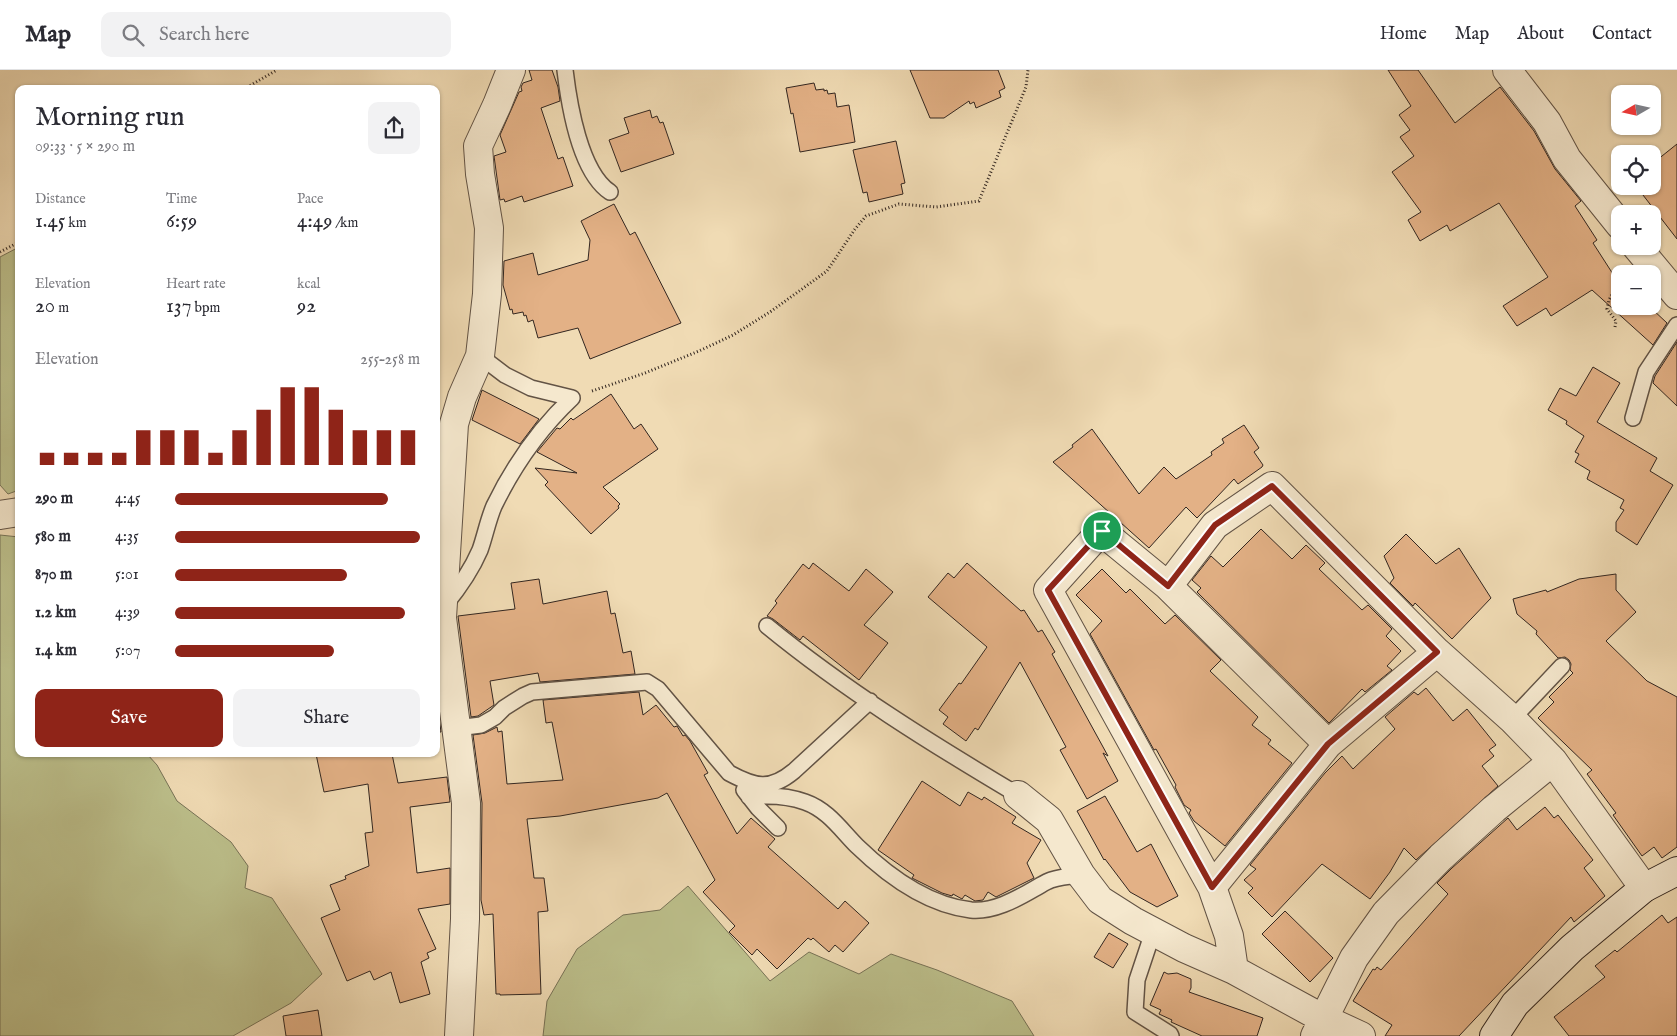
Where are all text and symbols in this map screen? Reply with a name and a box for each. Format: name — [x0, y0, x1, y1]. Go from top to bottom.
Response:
search box — [101, 12, 451, 57]
text: Map — [25, 19, 71, 50]
icon: search — [119, 21, 147, 49]
text: Search here — [159, 23, 250, 47]
text: Home — [1380, 23, 1427, 46]
text: Map — [1455, 23, 1489, 46]
text: About — [1517, 23, 1564, 46]
text: Contact — [1592, 23, 1652, 46]
north arrow — [1611, 85, 1661, 135]
map controls — [1611, 85, 1661, 315]
text: Morning run — [35, 100, 185, 135]
button: share — [368, 102, 420, 154]
text: 09:33 · 5 × 290 m — [35, 137, 135, 157]
button: locate — [1611, 145, 1661, 195]
text: Distance — [35, 190, 86, 208]
text: Time — [166, 190, 197, 208]
text: Pace — [297, 190, 324, 208]
button: + — [1611, 205, 1661, 255]
text: 1.45 — [35, 208, 65, 235]
text: 6:59 — [166, 208, 197, 235]
text: 4:49 — [297, 208, 332, 235]
text: km — [65, 214, 87, 232]
text: /km — [332, 214, 358, 232]
button: − — [1611, 265, 1661, 315]
text: Elevation — [35, 275, 91, 293]
text: Heart rate — [166, 275, 226, 293]
text: kcal — [297, 275, 320, 293]
text: 20 — [35, 293, 55, 320]
text: 137 — [166, 293, 192, 320]
text: 92 — [297, 293, 316, 320]
text: m — [55, 299, 69, 317]
text: bpm — [192, 299, 220, 317]
text: Elevation — [35, 350, 98, 370]
text: 255–258 m — [360, 350, 420, 370]
text: 290 m — [35, 489, 73, 509]
text: 4:45 — [115, 489, 141, 509]
pin — [1081, 510, 1123, 552]
icon: arrive — [1088, 517, 1116, 545]
text: 580 m — [35, 527, 71, 547]
text: 4:35 — [115, 527, 139, 547]
text: 870 m — [35, 565, 72, 585]
text: 5:01 — [115, 565, 139, 585]
text: 1.2 km — [35, 603, 76, 623]
text: 4:39 — [115, 603, 140, 623]
text: 1.4 km — [35, 641, 77, 661]
text: 5:07 — [115, 641, 140, 661]
button: Save — [35, 689, 223, 747]
button: Share — [233, 689, 420, 747]

